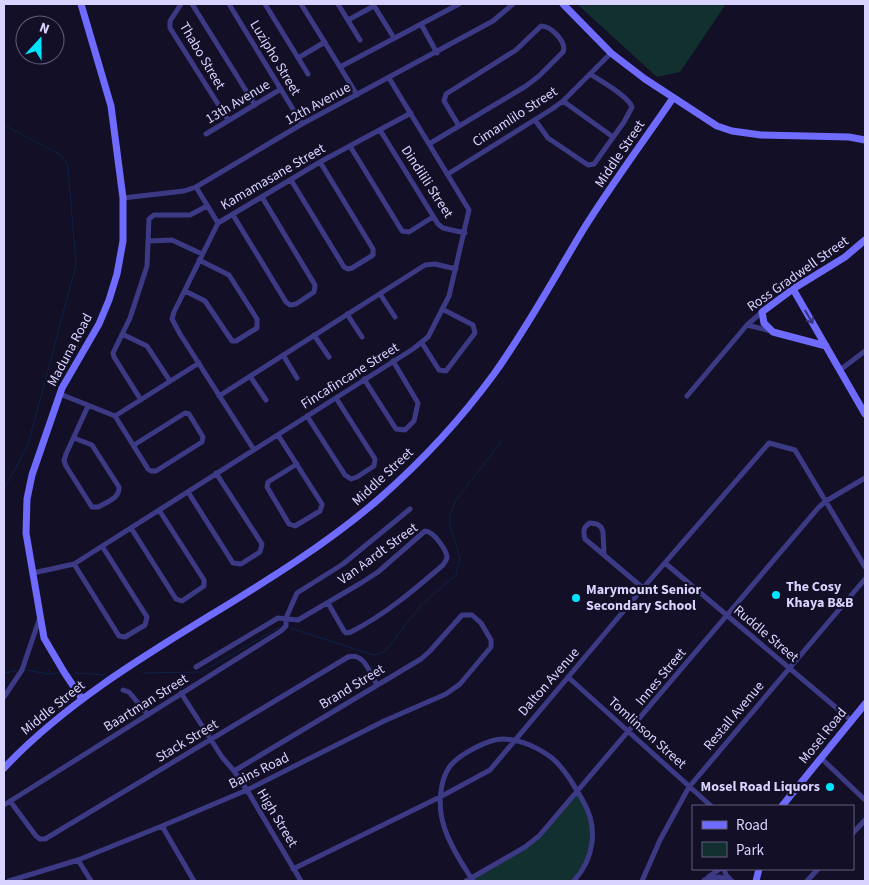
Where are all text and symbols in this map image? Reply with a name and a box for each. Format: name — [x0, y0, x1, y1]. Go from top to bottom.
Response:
north arrow — [15, 15, 65, 65]
street label: Luzipho Street — [245, 17, 305, 100]
text: N — [36, 18, 52, 40]
street label: Thabo Street — [174, 19, 230, 94]
street label: 13th Avenue — [202, 75, 274, 129]
street label: 12th Avenue — [282, 78, 354, 130]
street label: Cimamlilo Street — [469, 82, 562, 152]
street label: Middle Street — [590, 116, 650, 192]
street label: Kamamasane Street — [217, 139, 329, 215]
street label: Dindilili Street — [396, 142, 458, 222]
street label: Ross Gradwell Street — [743, 231, 853, 317]
street label: Maduna Road — [42, 310, 98, 390]
one-way arrow — [805, 310, 815, 324]
street label: Fincafincane Street — [297, 338, 403, 414]
street label: Middle Street — [348, 443, 418, 511]
street label: Van Aardt Street — [334, 518, 422, 590]
place label: The Cosy Khaya B&B — [786, 577, 854, 613]
place label: Marymount Senior Secondary School — [586, 580, 702, 616]
marker: The Cosy Khaya B&B — [770, 589, 782, 601]
marker: Marymount Senior Secondary School — [570, 592, 582, 604]
street label: Ruddle Street — [729, 601, 803, 667]
street label: Dalton Avenue — [514, 643, 584, 721]
street label: Innes Street — [631, 644, 691, 710]
street label: Brand Street — [316, 659, 389, 714]
street label: Baartman Street — [100, 669, 192, 737]
street label: Middle Street — [17, 676, 90, 740]
street label: Restall Avenue — [699, 677, 769, 755]
street label: Tomlinson Street — [603, 692, 691, 774]
street label: Mosel Road — [794, 704, 852, 768]
street label: Stack Street — [152, 714, 222, 768]
street label: Bains Road — [225, 748, 293, 794]
place label: Mosel Road Liquors — [701, 777, 820, 797]
marker: Mosel Road Liquors — [824, 781, 836, 793]
street label: High Street — [252, 785, 302, 851]
legend — [692, 805, 854, 870]
text: Road — [736, 815, 768, 836]
text: Park — [736, 840, 765, 861]

